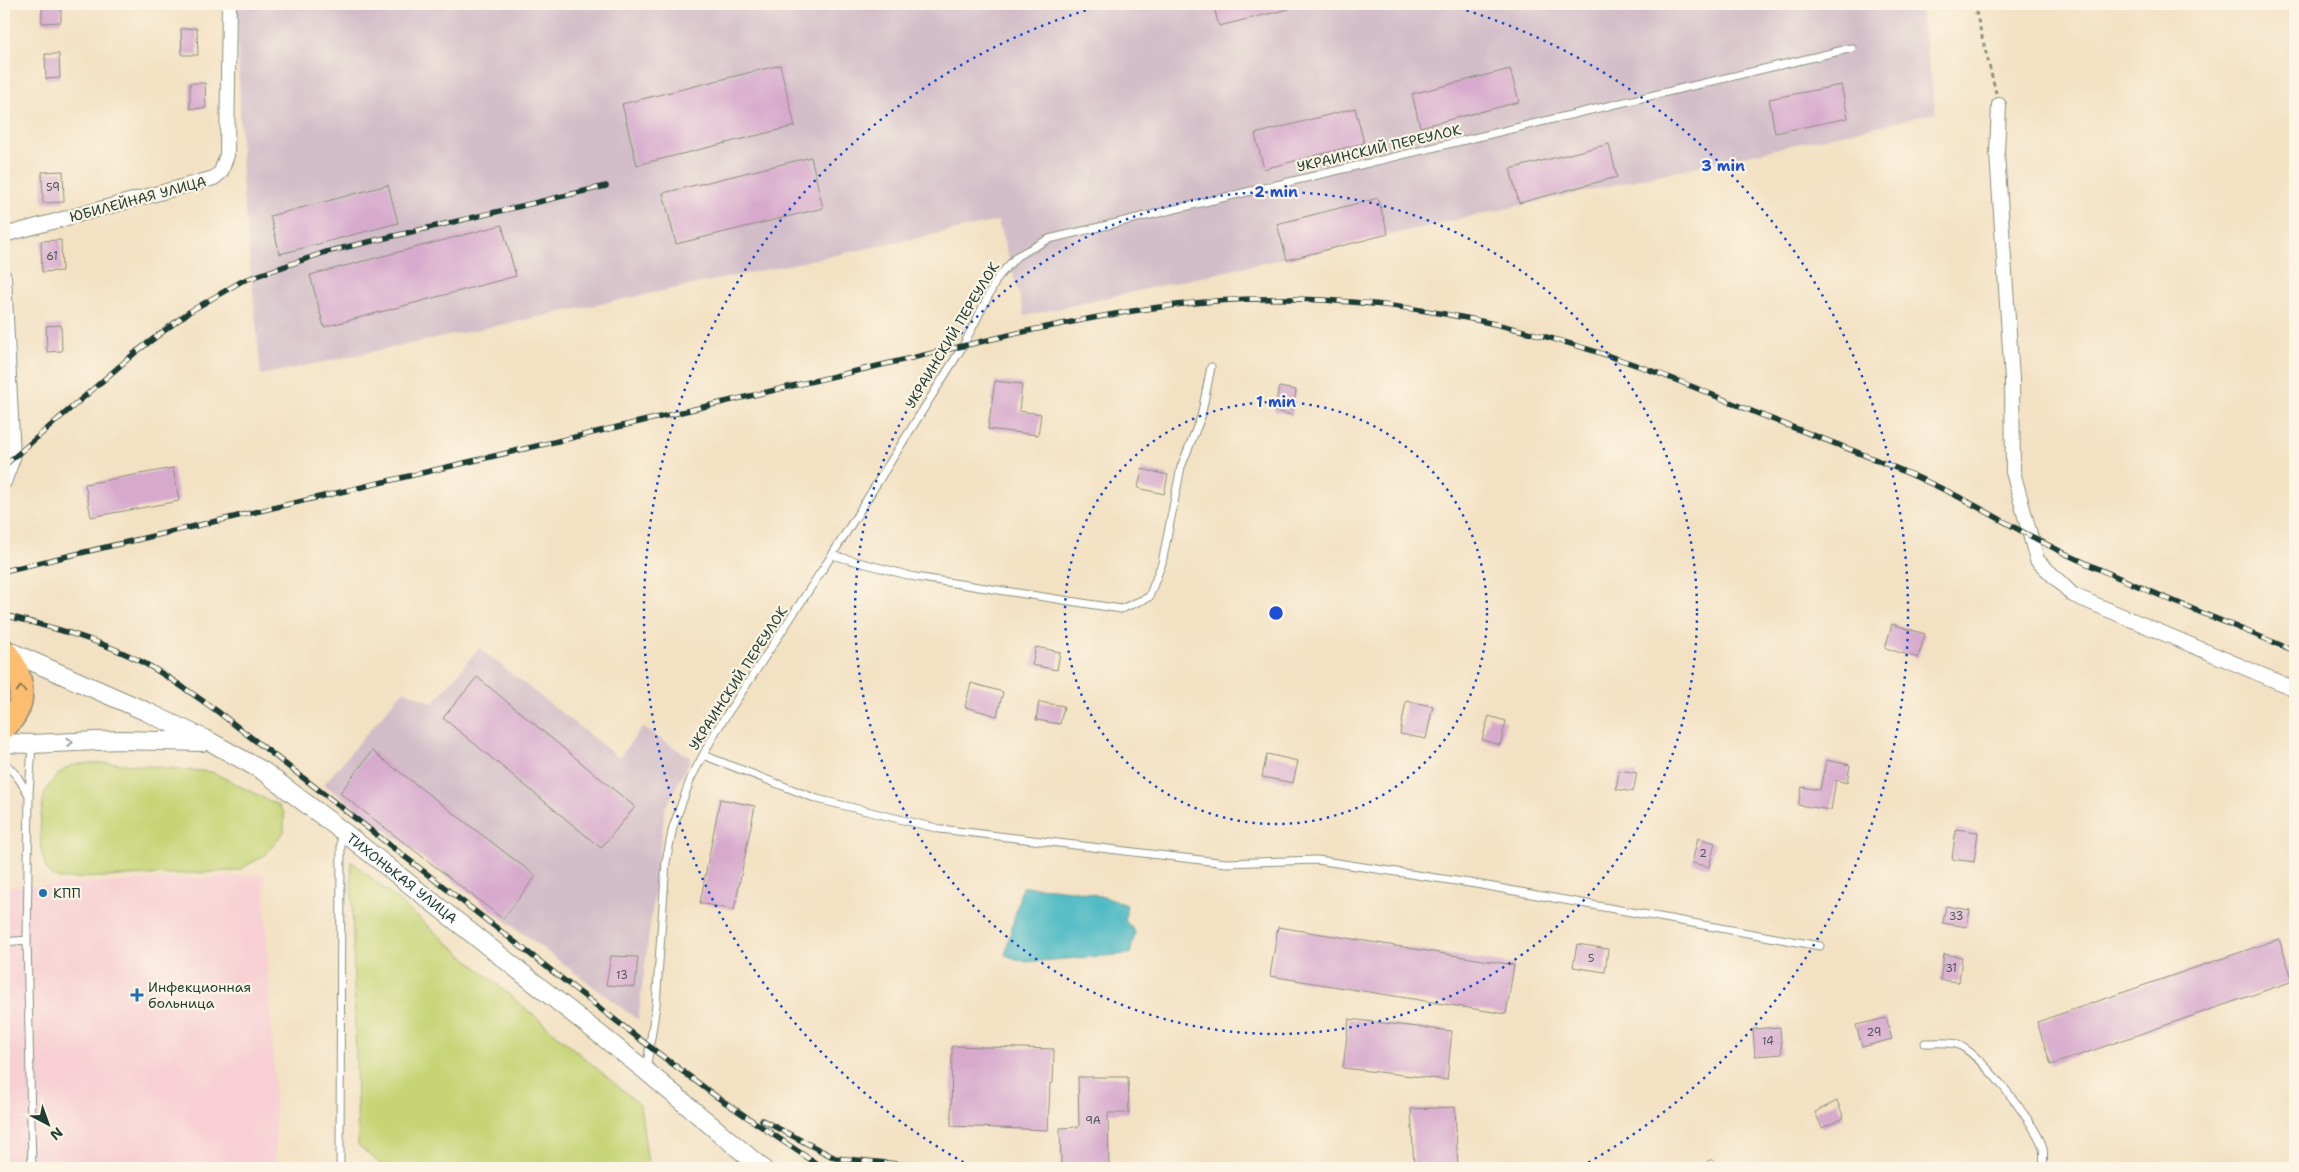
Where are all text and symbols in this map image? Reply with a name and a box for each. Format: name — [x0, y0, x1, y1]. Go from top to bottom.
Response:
street label: УКРАИНСКИЙ ПЕРЕУЛОК — [1295, 120, 1463, 176]
text: 3 min — [1701, 156, 1745, 176]
street label: ЮБИЛЕЙНАЯ УЛИЦА — [68, 172, 208, 226]
house number: 59 — [46, 180, 60, 195]
text: 2 min — [1254, 182, 1298, 202]
house number: 61 — [46, 249, 58, 264]
street label: УКРАИНСКИЙ ПЕРЕУЛОК — [901, 258, 1003, 412]
text: 1 min — [1256, 392, 1296, 412]
street label: УКРАИНСКИЙ ПЕРЕУЛОК — [685, 603, 791, 753]
centre of rings — [1267, 604, 1285, 622]
one-way arrow — [16, 685, 26, 693]
one-way arrow — [66, 736, 74, 747]
street label: ТИХОНЬКАЯ УЛИЦА — [343, 829, 461, 927]
house number: 2 — [1699, 846, 1707, 861]
place label: КПП — [53, 884, 81, 902]
marker: КПП — [37, 887, 49, 899]
house number: 33 — [1949, 909, 1963, 924]
house number: 5 — [1588, 951, 1595, 966]
house number: 31 — [1945, 961, 1957, 976]
house number: 13 — [616, 968, 628, 983]
place label: Инфекционная больница — [148, 978, 251, 1012]
marker: Инфекционная больница — [130, 988, 144, 1002]
house number: 29 — [1867, 1025, 1881, 1040]
house number: 14 — [1762, 1034, 1774, 1049]
north arrow — [22, 1100, 72, 1150]
house number: 9А — [1085, 1113, 1101, 1128]
text: N — [46, 1123, 67, 1144]

